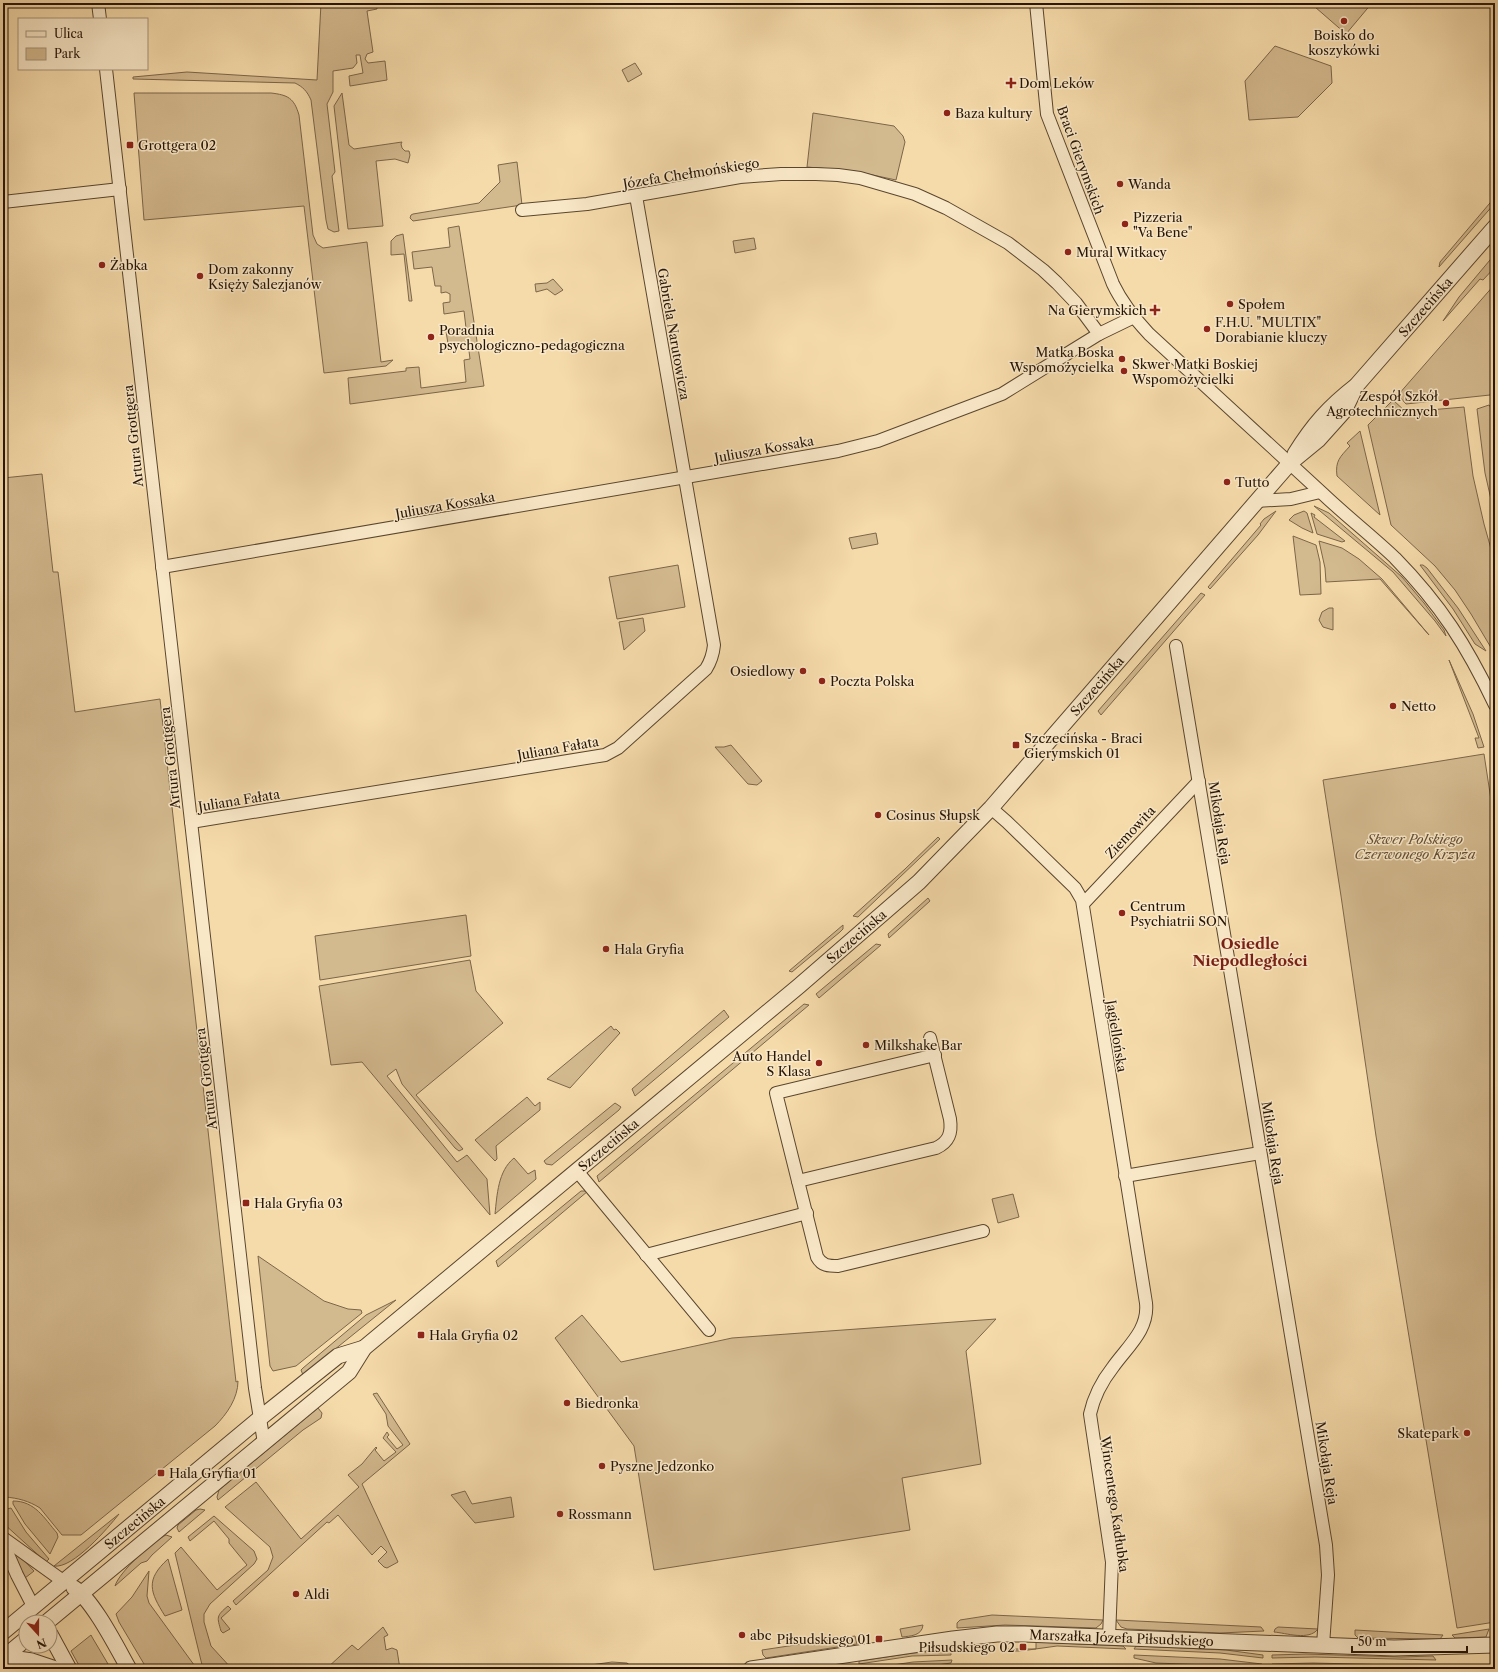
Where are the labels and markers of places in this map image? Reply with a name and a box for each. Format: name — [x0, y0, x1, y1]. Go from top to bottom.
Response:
marker: Boisko do koszykówki — [1339, 16, 1349, 26]
place label: Boisko do koszykówki — [1308, 27, 1380, 58]
place label: Dom Leków — [1019, 75, 1094, 91]
marker: Dom Leków — [1006, 78, 1016, 88]
place label: Baza kultury — [955, 105, 1033, 121]
marker: Baza kultury — [942, 108, 952, 118]
place label: Grottgera 02 — [138, 137, 216, 153]
marker: Grottgera 02 — [125, 140, 135, 150]
place label: Wanda — [1127, 176, 1171, 192]
marker: Wanda — [1115, 179, 1125, 189]
place label: Pizzeria "Va Bene" — [1133, 209, 1193, 240]
marker: Pizzeria "Va Bene" — [1120, 219, 1130, 229]
place label: Mural Witkacy — [1076, 244, 1168, 260]
marker: Mural Witkacy — [1063, 247, 1073, 257]
place label: Żabka — [110, 257, 148, 273]
marker: Żabka — [97, 260, 107, 270]
place label: Dom zakonny Księży Salezjanów — [208, 261, 322, 292]
marker: Dom zakonny Księży Salezjanów — [195, 271, 205, 281]
place label: Społem — [1238, 296, 1285, 312]
marker: Społem — [1225, 299, 1235, 309]
place label: Na Gierymskich — [1048, 302, 1147, 318]
marker: Na Gierymskich — [1150, 305, 1160, 315]
place label: F.H.U. "MULTIX" Dorabianie kluczy — [1215, 314, 1328, 345]
place label: Poradnia psychologiczno-pedagogiczna — [439, 322, 625, 353]
marker: F.H.U. "MULTIX" Dorabianie kluczy — [1202, 324, 1212, 334]
marker: Poradnia psychologiczno-pedagogiczna — [426, 332, 436, 342]
place label: Matka Boska Wspomożycielka — [1008, 344, 1114, 375]
marker: Matka Boska Wspomożycielka — [1117, 354, 1127, 364]
place label: Skwer Matki Boskiej Wspomożycielki — [1131, 356, 1258, 387]
marker: Skwer Matki Boskiej Wspomożycielki — [1119, 366, 1129, 376]
place label: Zespół Szkół Agrotechnicznych — [1325, 388, 1438, 419]
marker: Zespół Szkół Agrotechnicznych — [1441, 398, 1451, 408]
place label: Tutto — [1235, 474, 1269, 490]
marker: Tutto — [1222, 477, 1232, 487]
place label: Osiedlowy — [730, 663, 796, 679]
marker: Osiedlowy — [798, 666, 808, 676]
place label: Poczta Polska — [830, 673, 915, 689]
marker: Poczta Polska — [817, 676, 827, 686]
place label: Netto — [1401, 698, 1436, 714]
marker: Netto — [1388, 701, 1398, 711]
place label: Szczecińska - Braci Gierymskich 01 — [1024, 730, 1143, 761]
marker: Szczecińska - Braci Gierymskich 01 — [1011, 740, 1021, 750]
place label: Cosinus Słupsk — [886, 807, 980, 823]
marker: Cosinus Słupsk — [873, 810, 883, 820]
place label: Centrum Psychiatrii SON — [1130, 898, 1228, 929]
marker: Centrum Psychiatrii SON — [1117, 908, 1127, 918]
place label: Hala Gryfia — [614, 941, 684, 957]
marker: Hala Gryfia — [601, 944, 611, 954]
place label: Milkshake Bar — [874, 1037, 963, 1053]
marker: Milkshake Bar — [861, 1040, 871, 1050]
place label: Auto Handel S Klasa — [731, 1048, 811, 1079]
marker: Auto Handel S Klasa — [814, 1058, 824, 1068]
place label: Hala Gryfia 03 — [254, 1195, 343, 1211]
marker: Hala Gryfia 03 — [241, 1198, 251, 1208]
place label: Hala Gryfia 02 — [429, 1327, 518, 1343]
marker: Hala Gryfia 02 — [416, 1330, 426, 1340]
place label: Biedronka — [575, 1395, 639, 1411]
marker: Biedronka — [562, 1398, 572, 1408]
place label: Skatepark — [1397, 1425, 1459, 1441]
marker: Skatepark — [1462, 1428, 1472, 1438]
place label: Pyszne Jedzonko — [610, 1458, 714, 1474]
marker: Pyszne Jedzonko — [597, 1461, 607, 1471]
place label: Hala Gryfia 01 — [169, 1465, 257, 1481]
marker: Hala Gryfia 01 — [156, 1468, 166, 1478]
place label: Rossmann — [568, 1506, 632, 1522]
marker: Rossmann — [555, 1509, 565, 1519]
place label: Aldi — [303, 1586, 329, 1602]
marker: Aldi — [291, 1589, 301, 1599]
place label: abc — [750, 1627, 772, 1643]
marker: abc — [737, 1630, 747, 1640]
place label: Piłsudskiego 01 — [777, 1631, 872, 1647]
marker: Piłsudskiego 01 — [874, 1634, 884, 1644]
place label: Piłsudskiego 02 — [919, 1639, 1015, 1655]
marker: Piłsudskiego 02 — [1018, 1642, 1028, 1652]

